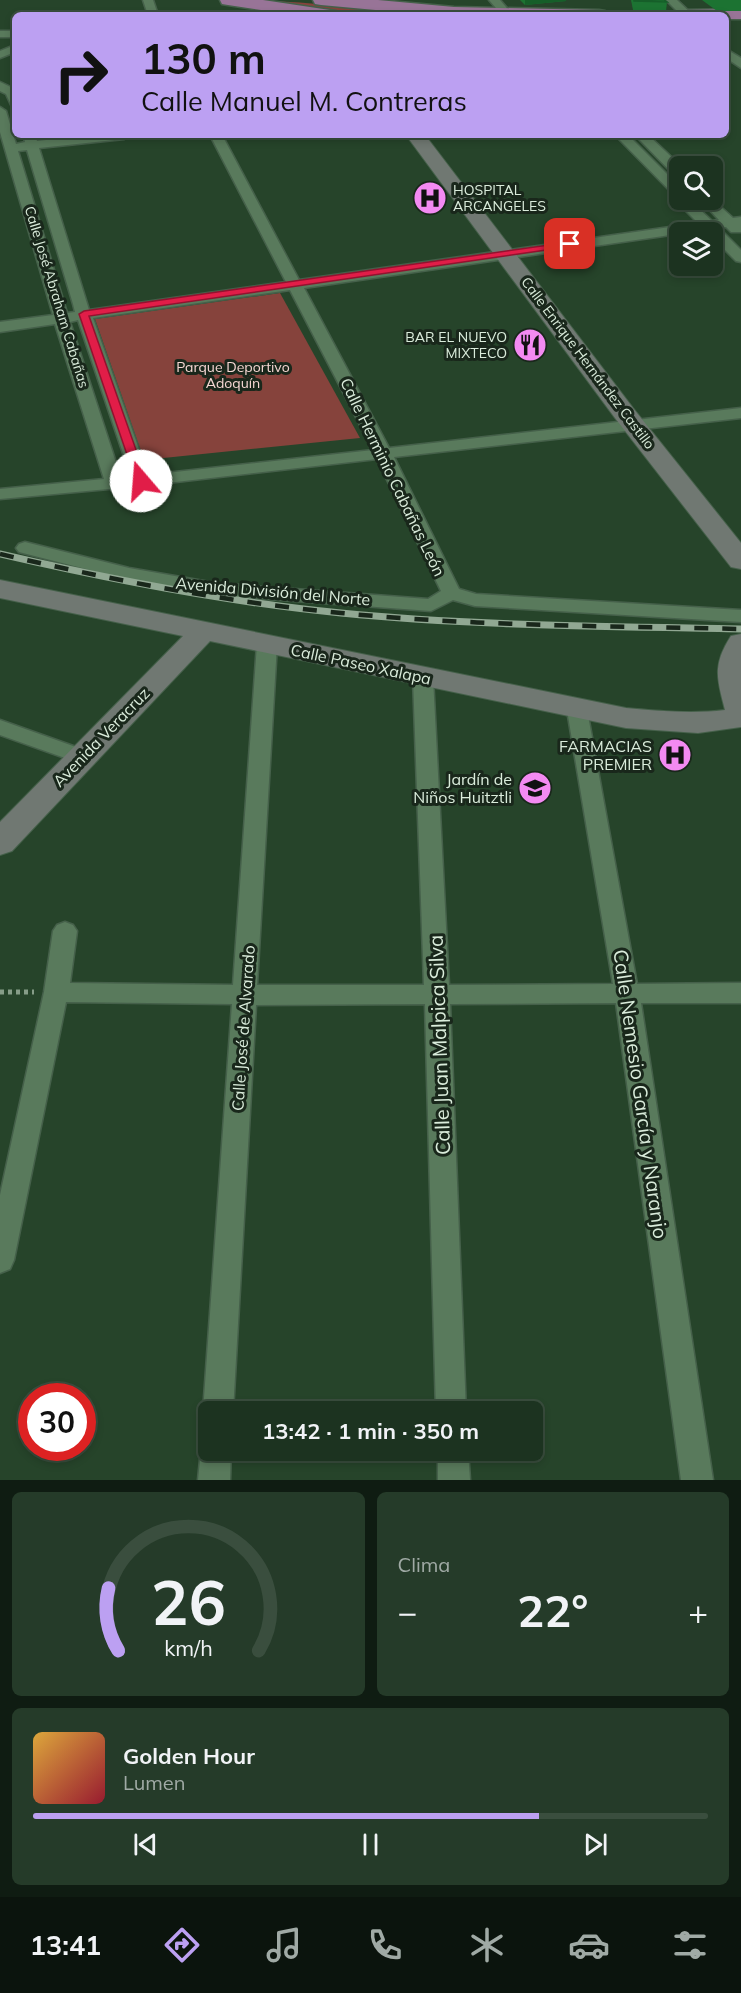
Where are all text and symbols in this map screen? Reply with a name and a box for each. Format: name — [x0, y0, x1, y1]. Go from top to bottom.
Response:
text: 130 m — [141, 32, 266, 85]
icon: right — [42, 36, 120, 114]
text: Calle Manuel M. Contreras — [141, 84, 467, 118]
map controls — [669, 156, 723, 276]
button: search — [669, 156, 723, 210]
hospital icon: HOSPITAL ARCANGELES — [412, 180, 448, 216]
place label: HOSPITAL ARCANGELES — [453, 181, 546, 215]
street label: Calle José Abraham Cabañas — [21, 204, 93, 390]
pin — [544, 218, 595, 269]
button: layers — [669, 222, 723, 276]
icon: arrive — [553, 227, 586, 260]
street label: Calle Enrique Hernández Castillo — [517, 273, 659, 453]
restaurant icon: BAR EL NUEVO MIXTECO — [512, 327, 548, 363]
place label: BAR EL NUEVO MIXTECO — [405, 328, 507, 362]
park label: Parque Deportivo Adoquín — [176, 358, 290, 392]
street label: Calle Herminio Cabañas León — [336, 375, 450, 579]
position arrow — [109, 449, 173, 513]
street label: Avenida División del Norte — [175, 573, 371, 609]
street label: Calle Paseo Xalapa — [289, 639, 433, 689]
street label: Avenida Veracruz — [48, 683, 154, 791]
place label: FARMACIAS PREMIER — [559, 736, 652, 774]
hospital icon: FARMACIAS PREMIER — [657, 737, 693, 773]
place label: Jardín de Niños Huitztli — [413, 769, 512, 807]
school or university icon: Jardín de Niños Huitztli — [517, 770, 553, 806]
street label: Calle Juan Malpica Silva — [423, 935, 455, 1155]
street label: Calle José de Alvarado — [227, 944, 259, 1112]
street label: Calle Nemesio García y Naranjo — [608, 948, 674, 1240]
speed limit sign: 30 — [18, 1383, 96, 1461]
text: 13:42 · 1 min · 350 m — [262, 1417, 479, 1445]
text: Clima — [398, 1552, 450, 1577]
text: 26 — [151, 1562, 226, 1641]
text: 22° — [517, 1582, 588, 1638]
text: − — [398, 1591, 417, 1632]
text: + — [688, 1591, 708, 1632]
text: km/h — [164, 1634, 212, 1661]
text: Golden Hour — [123, 1742, 255, 1770]
text: Lumen — [123, 1770, 185, 1795]
icon: previous — [129, 1828, 162, 1861]
icon: pause — [354, 1828, 387, 1861]
icon: next — [579, 1828, 612, 1861]
icon: directions — [161, 1924, 203, 1966]
icon: music — [263, 1924, 305, 1966]
icon: phone — [364, 1924, 406, 1966]
icon: climate — [466, 1924, 508, 1966]
icon: car — [568, 1924, 610, 1966]
icon: filters — [669, 1924, 711, 1966]
text: 13:41 — [30, 1928, 101, 1962]

